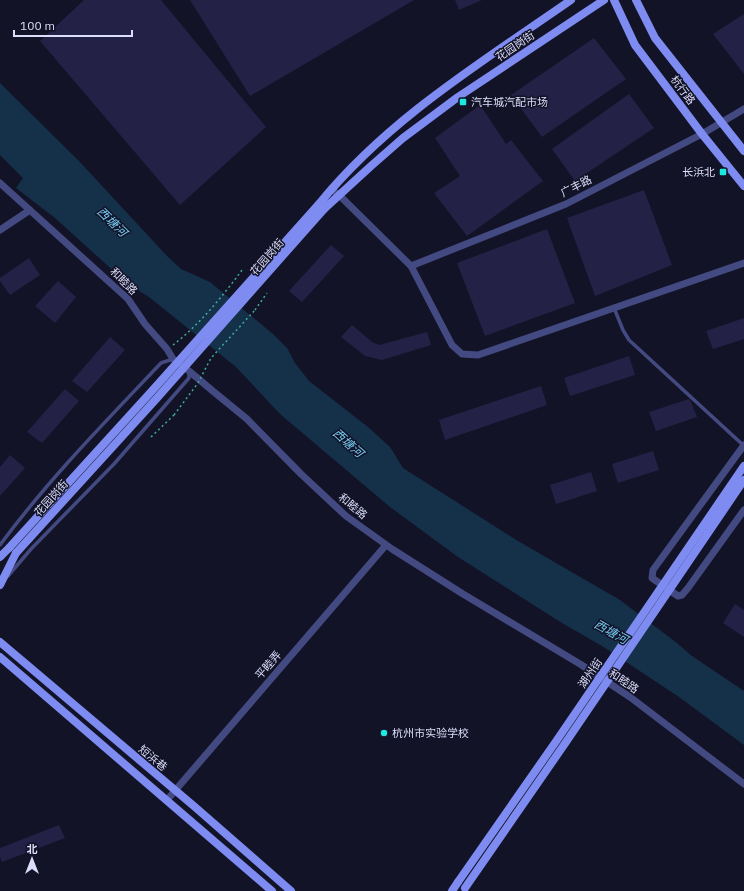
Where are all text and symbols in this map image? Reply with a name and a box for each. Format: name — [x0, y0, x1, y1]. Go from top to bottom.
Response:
scale bar — [14, 12, 132, 38]
text: 100 m — [20, 18, 55, 33]
street label: 花园岗街 — [493, 28, 537, 64]
street label: 杭行路 — [667, 73, 699, 107]
place label: 汽车城汽配市场 — [471, 95, 548, 109]
marker: 汽车城汽配市场 — [458, 97, 468, 107]
place label: 长浜北 — [682, 165, 715, 179]
marker: 长浜北 — [718, 167, 728, 177]
street label: 广丰路 — [558, 172, 594, 200]
water label: 西塘河 — [94, 204, 132, 241]
street label: 花园岗街 — [247, 236, 287, 278]
street label: 和睦路 — [107, 264, 141, 298]
water label: 西塘河 — [330, 425, 368, 462]
street label: 花园岗街 — [31, 477, 71, 519]
street label: 和睦路 — [336, 490, 370, 522]
water label: 西塘河 — [592, 616, 632, 648]
street label: 平睦弄 — [252, 648, 284, 682]
street label: 湖州街 — [575, 655, 605, 691]
street label: 和睦路 — [606, 666, 642, 696]
place label: 杭州市实验学校 — [392, 726, 469, 740]
marker: 杭州市实验学校 — [379, 728, 389, 738]
street label: 短浜巷 — [136, 742, 170, 774]
north arrow — [12, 839, 52, 879]
text: 北 — [27, 842, 38, 856]

